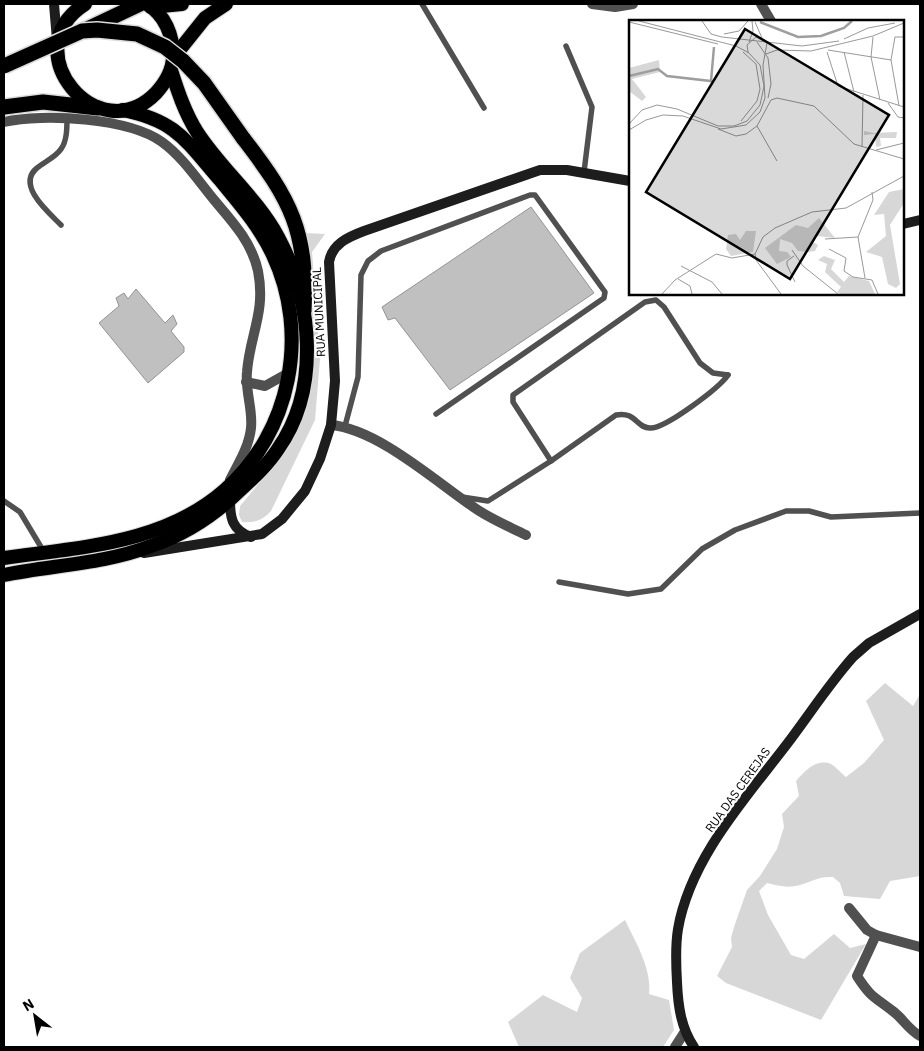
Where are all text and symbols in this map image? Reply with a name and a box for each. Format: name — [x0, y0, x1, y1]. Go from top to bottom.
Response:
inset map — [629, 20, 904, 295]
street label: RUA MUNICIPAL — [309, 267, 328, 357]
street label: RUA DAS CEREJAS — [702, 744, 773, 835]
north arrow — [10, 991, 60, 1041]
text: N — [19, 995, 37, 1015]

